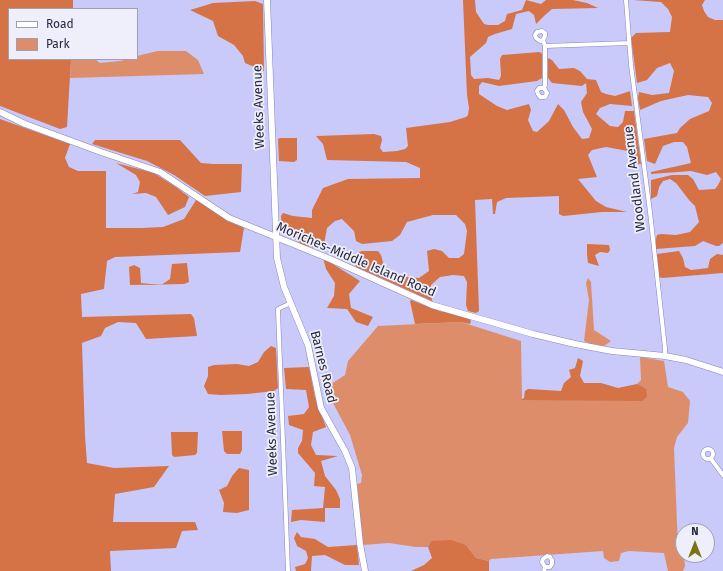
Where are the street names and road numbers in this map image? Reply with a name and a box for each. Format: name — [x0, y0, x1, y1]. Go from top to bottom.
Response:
street label: Weeks Avenue — [250, 65, 268, 149]
street label: Woodland Avenue — [621, 125, 649, 233]
street label: Moriches-Middle Island Road — [274, 219, 438, 301]
street label: Barnes Road — [306, 329, 340, 405]
street label: Weeks Avenue — [263, 392, 281, 476]

